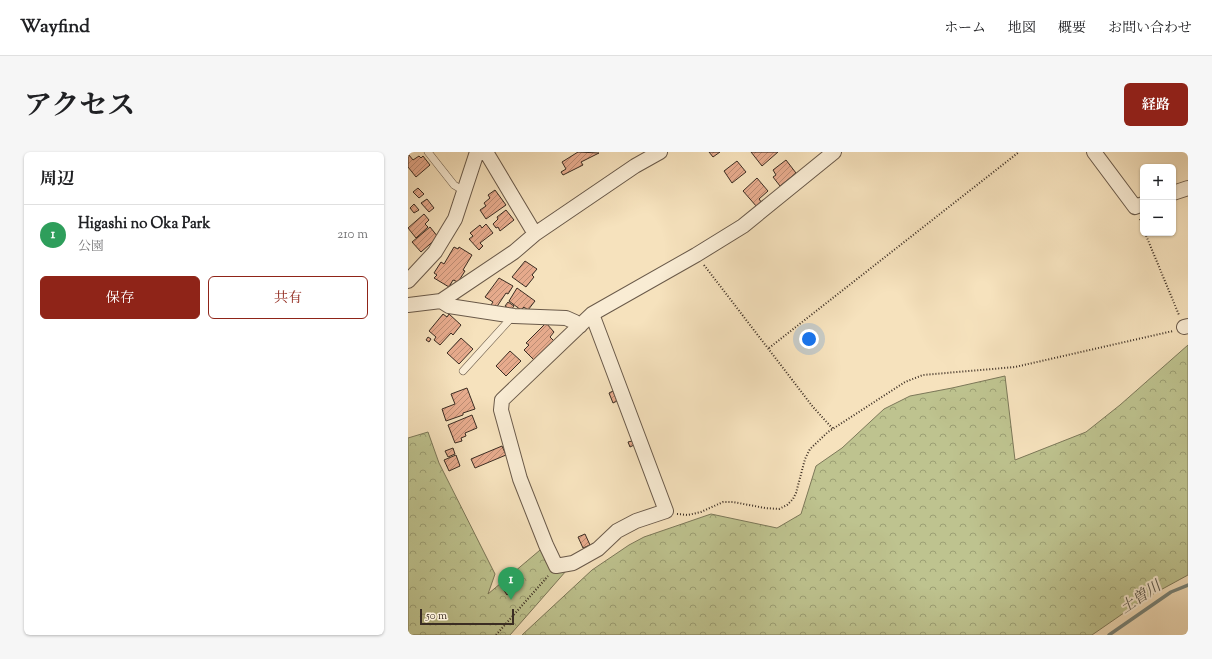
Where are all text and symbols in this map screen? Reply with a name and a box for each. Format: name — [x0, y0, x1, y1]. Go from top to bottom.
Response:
text: Wayfind — [20, 14, 90, 41]
text: ホーム — [944, 19, 986, 39]
text: 地図 — [1008, 19, 1036, 39]
text: 概要 — [1058, 19, 1086, 39]
text: お問い合わせ — [1108, 19, 1192, 39]
button: 経路 — [1124, 83, 1188, 126]
text: アクセス — [24, 87, 135, 127]
map controls — [1140, 164, 1176, 236]
button: + — [1140, 164, 1176, 200]
text: 周辺 — [40, 168, 74, 192]
button: − — [1140, 200, 1176, 236]
text: Higashi no Oka Park — [78, 214, 210, 235]
text: 1 — [51, 226, 55, 244]
text: 210 m — [337, 226, 368, 244]
text: 公園 — [78, 238, 104, 256]
button: 保存 — [40, 276, 200, 319]
button: 共有 — [208, 276, 368, 319]
your location — [799, 329, 819, 349]
pin: 1 — [498, 567, 524, 600]
water label: 土曽川 — [1116, 576, 1167, 619]
scale bar — [420, 607, 514, 626]
text: 50 m — [426, 608, 447, 624]

